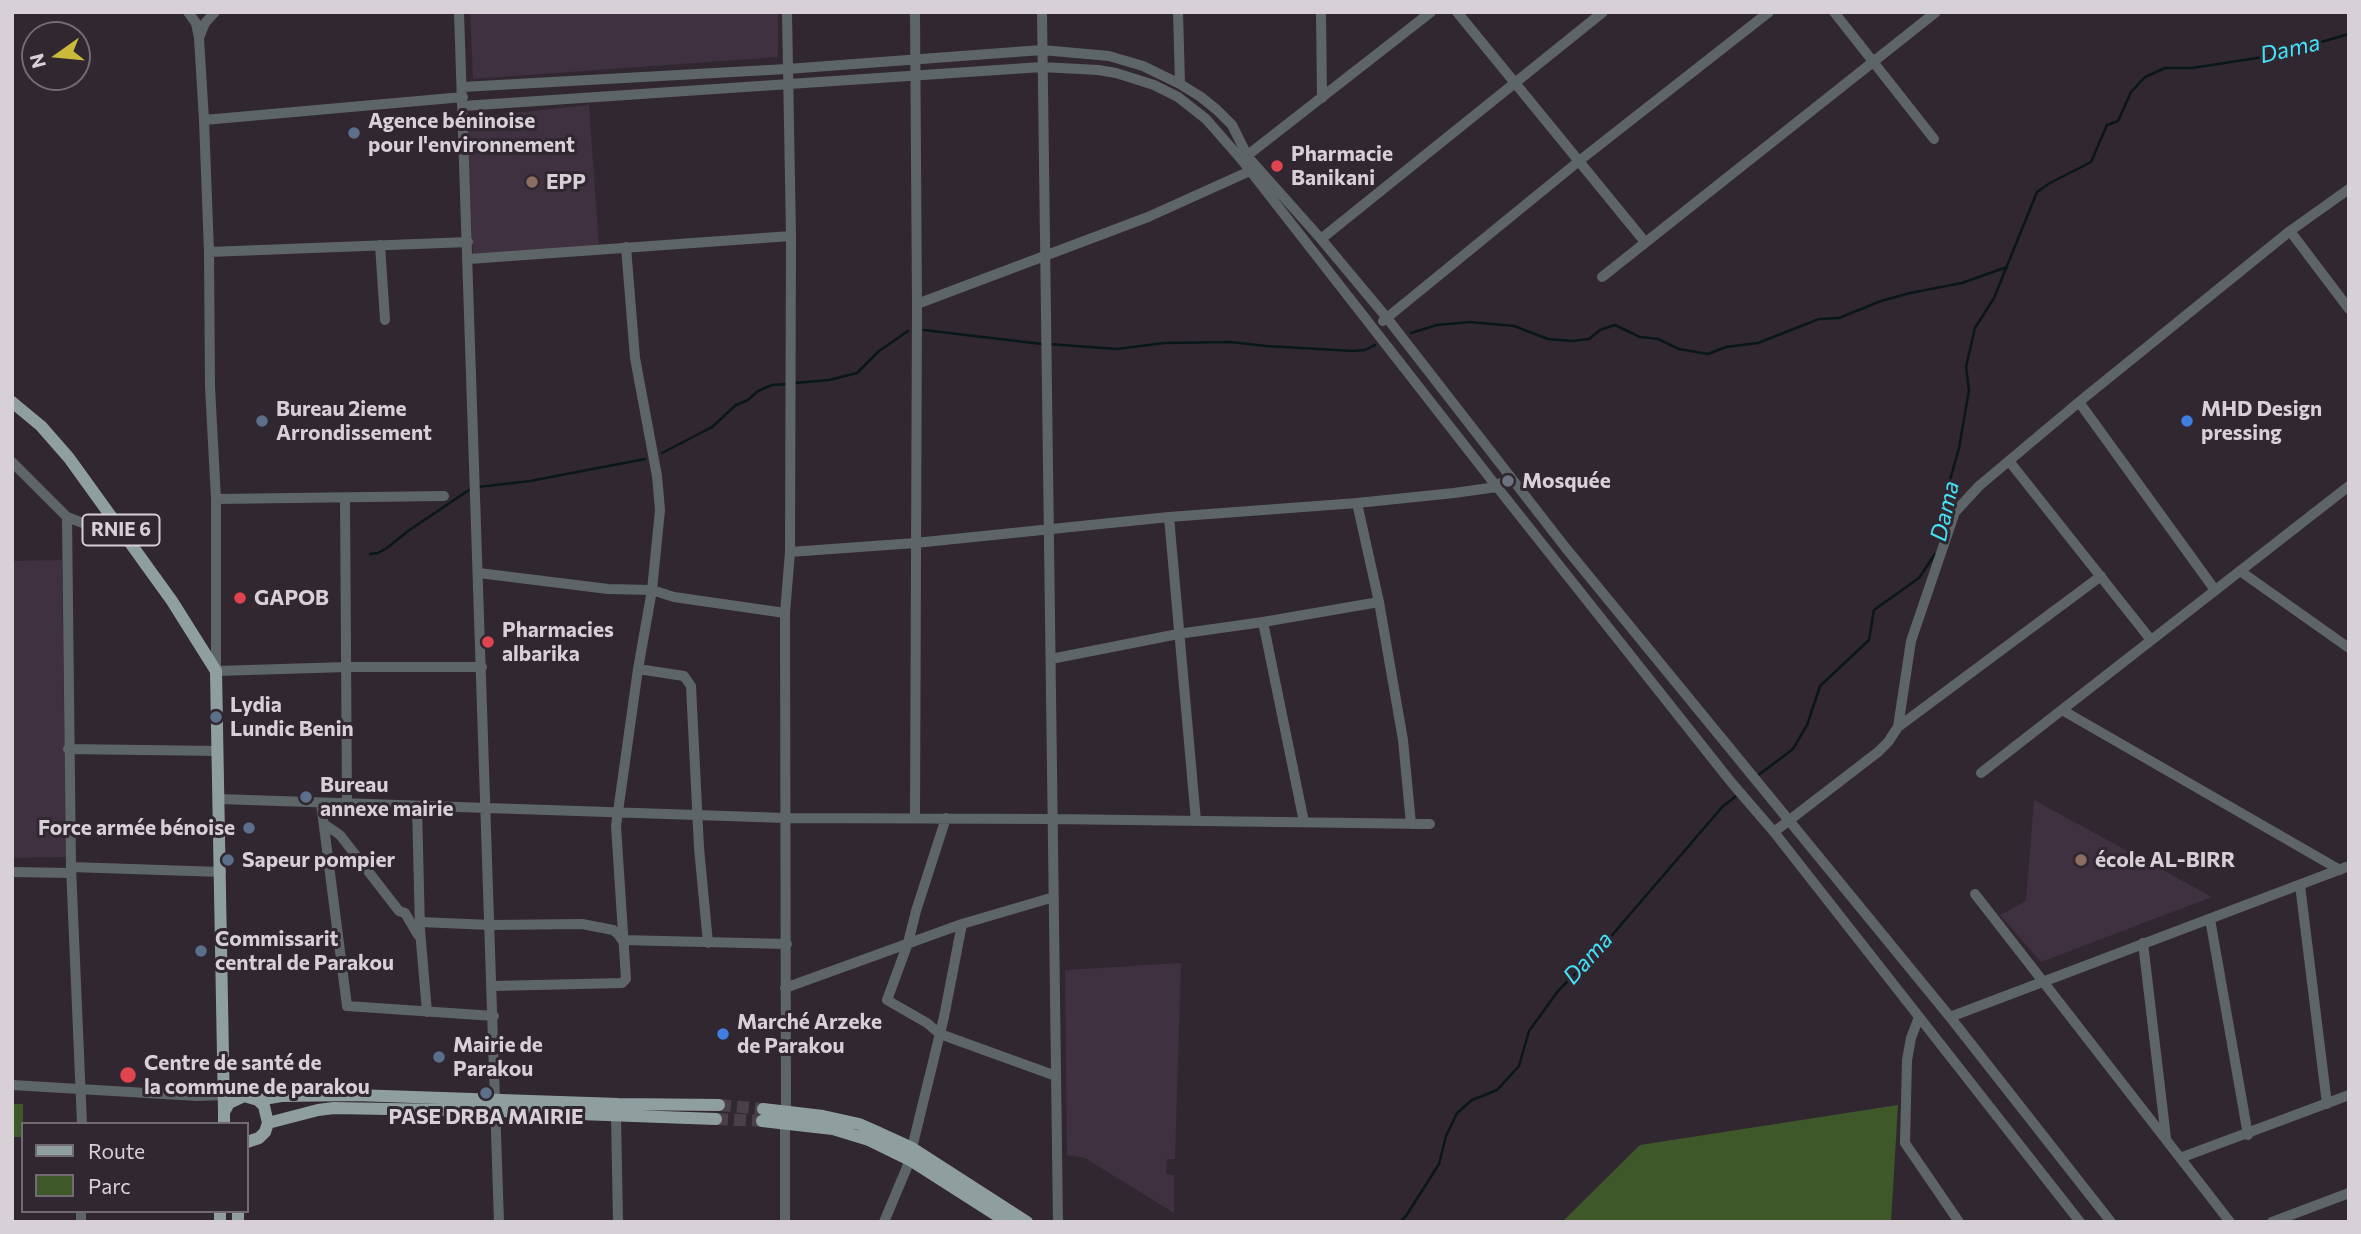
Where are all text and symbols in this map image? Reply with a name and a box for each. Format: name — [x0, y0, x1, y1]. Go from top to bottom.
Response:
north arrow — [21, 21, 91, 91]
water label: Dama — [2257, 29, 2323, 69]
text: N — [24, 51, 50, 71]
place label: Agence béninoise pour l'environnement — [368, 108, 575, 158]
marker: Agence béninoise pour l'environnement — [346, 125, 362, 141]
place label: Pharmacie Banikani — [1291, 141, 1393, 191]
marker: Pharmacie Banikani — [1269, 158, 1285, 174]
place label: EPP — [546, 169, 586, 195]
marker: EPP — [524, 174, 540, 190]
place label: Bureau 2ieme Arrondissement — [276, 396, 432, 446]
place label: MHD Design pressing — [2201, 396, 2322, 446]
marker: Bureau 2ieme Arrondissement — [254, 413, 270, 429]
marker: MHD Design pressing — [2179, 413, 2195, 429]
place label: Mosquée — [1522, 468, 1611, 494]
marker: Mosquée — [1500, 473, 1516, 489]
water label: Dama — [1925, 478, 1965, 544]
road number: RNIE 6 — [82, 514, 160, 545]
place label: GAPOB — [254, 585, 329, 611]
marker: GAPOB — [232, 590, 248, 606]
place label: Pharmacies albarika — [502, 617, 614, 667]
marker: Pharmacies albarika — [480, 634, 496, 650]
place label: Lydia Lundic Benin — [230, 692, 354, 742]
marker: Lydia Lundic Benin — [208, 709, 224, 725]
place label: Bureau annexe mairie — [320, 772, 454, 822]
marker: Bureau annexe mairie — [298, 789, 314, 805]
place label: Force armée bénoise — [38, 815, 235, 841]
marker: Force armée bénoise — [241, 820, 257, 836]
place label: Sapeur pompier — [242, 847, 395, 873]
place label: école AL-BIRR — [2095, 847, 2235, 873]
marker: Sapeur pompier — [220, 852, 236, 868]
marker: école AL-BIRR — [2073, 852, 2089, 868]
place label: Commissarit central de Parakou — [215, 926, 394, 976]
water label: Dama — [1557, 926, 1619, 990]
marker: Commissarit central de Parakou — [193, 943, 209, 959]
place label: Marché Arzeke de Parakou — [737, 1009, 882, 1059]
marker: Marché Arzeke de Parakou — [715, 1026, 731, 1042]
place label: Mairie de Parakou — [453, 1032, 543, 1082]
marker: Mairie de Parakou — [431, 1049, 447, 1065]
place label: Centre de santé de la commune de parakou — [144, 1050, 370, 1100]
marker: Centre de santé de la commune de parakou — [118, 1065, 138, 1085]
marker: PASE DRBA MAIRIE — [478, 1085, 494, 1101]
place label: PASE DRBA MAIRIE — [388, 1104, 584, 1130]
legend — [21, 1122, 248, 1213]
text: Route — [88, 1138, 145, 1163]
text: Parc — [88, 1173, 131, 1198]

